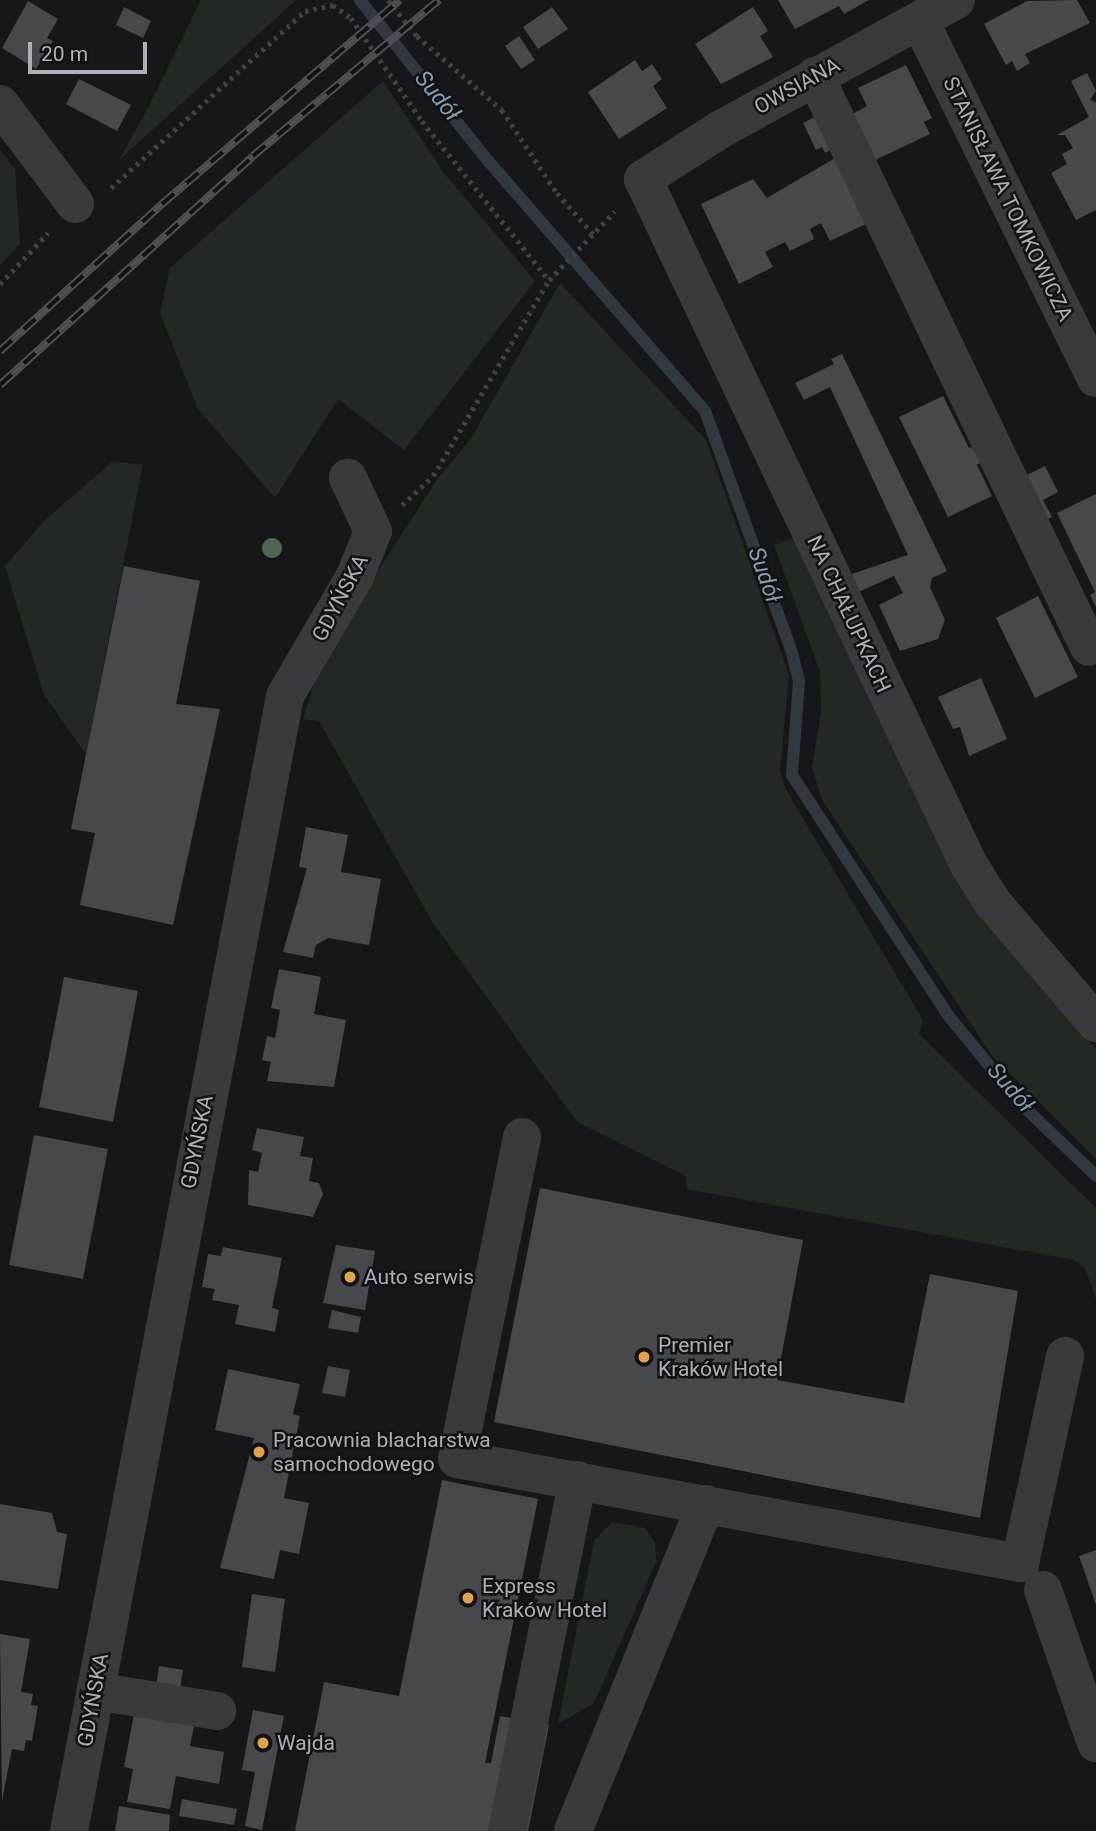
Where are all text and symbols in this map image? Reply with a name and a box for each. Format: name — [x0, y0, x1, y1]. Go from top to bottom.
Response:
scale bar — [32, 28, 150, 72]
text: 20 m — [41, 42, 88, 66]
street label: OWSIANA — [750, 52, 844, 120]
water label: Sudół — [408, 65, 466, 127]
street label: STANISŁAWA TOMKOWICZA — [938, 72, 1078, 326]
street label: NA CHAŁUPKACH — [802, 532, 896, 696]
water label: Sudół — [741, 544, 787, 606]
street label: GDYŃSKA — [307, 550, 373, 646]
water label: Sudół — [981, 1057, 1039, 1119]
street label: GDYŃSKA — [176, 1093, 218, 1191]
place label: Auto serwis — [364, 1264, 474, 1290]
marker: Auto serwis — [342, 1269, 358, 1285]
place label: Premier Kraków Hotel — [658, 1332, 783, 1382]
marker: Premier Kraków Hotel — [636, 1349, 652, 1365]
place label: Pracownia blacharstwa samochodowego — [273, 1427, 491, 1477]
marker: Pracownia blacharstwa samochodowego — [251, 1444, 267, 1460]
place label: Express Kraków Hotel — [482, 1573, 607, 1623]
marker: Express Kraków Hotel — [460, 1590, 476, 1606]
street label: GDYŃSKA — [72, 1651, 114, 1749]
place label: Wajda — [277, 1730, 335, 1756]
marker: Wajda — [255, 1735, 271, 1751]

